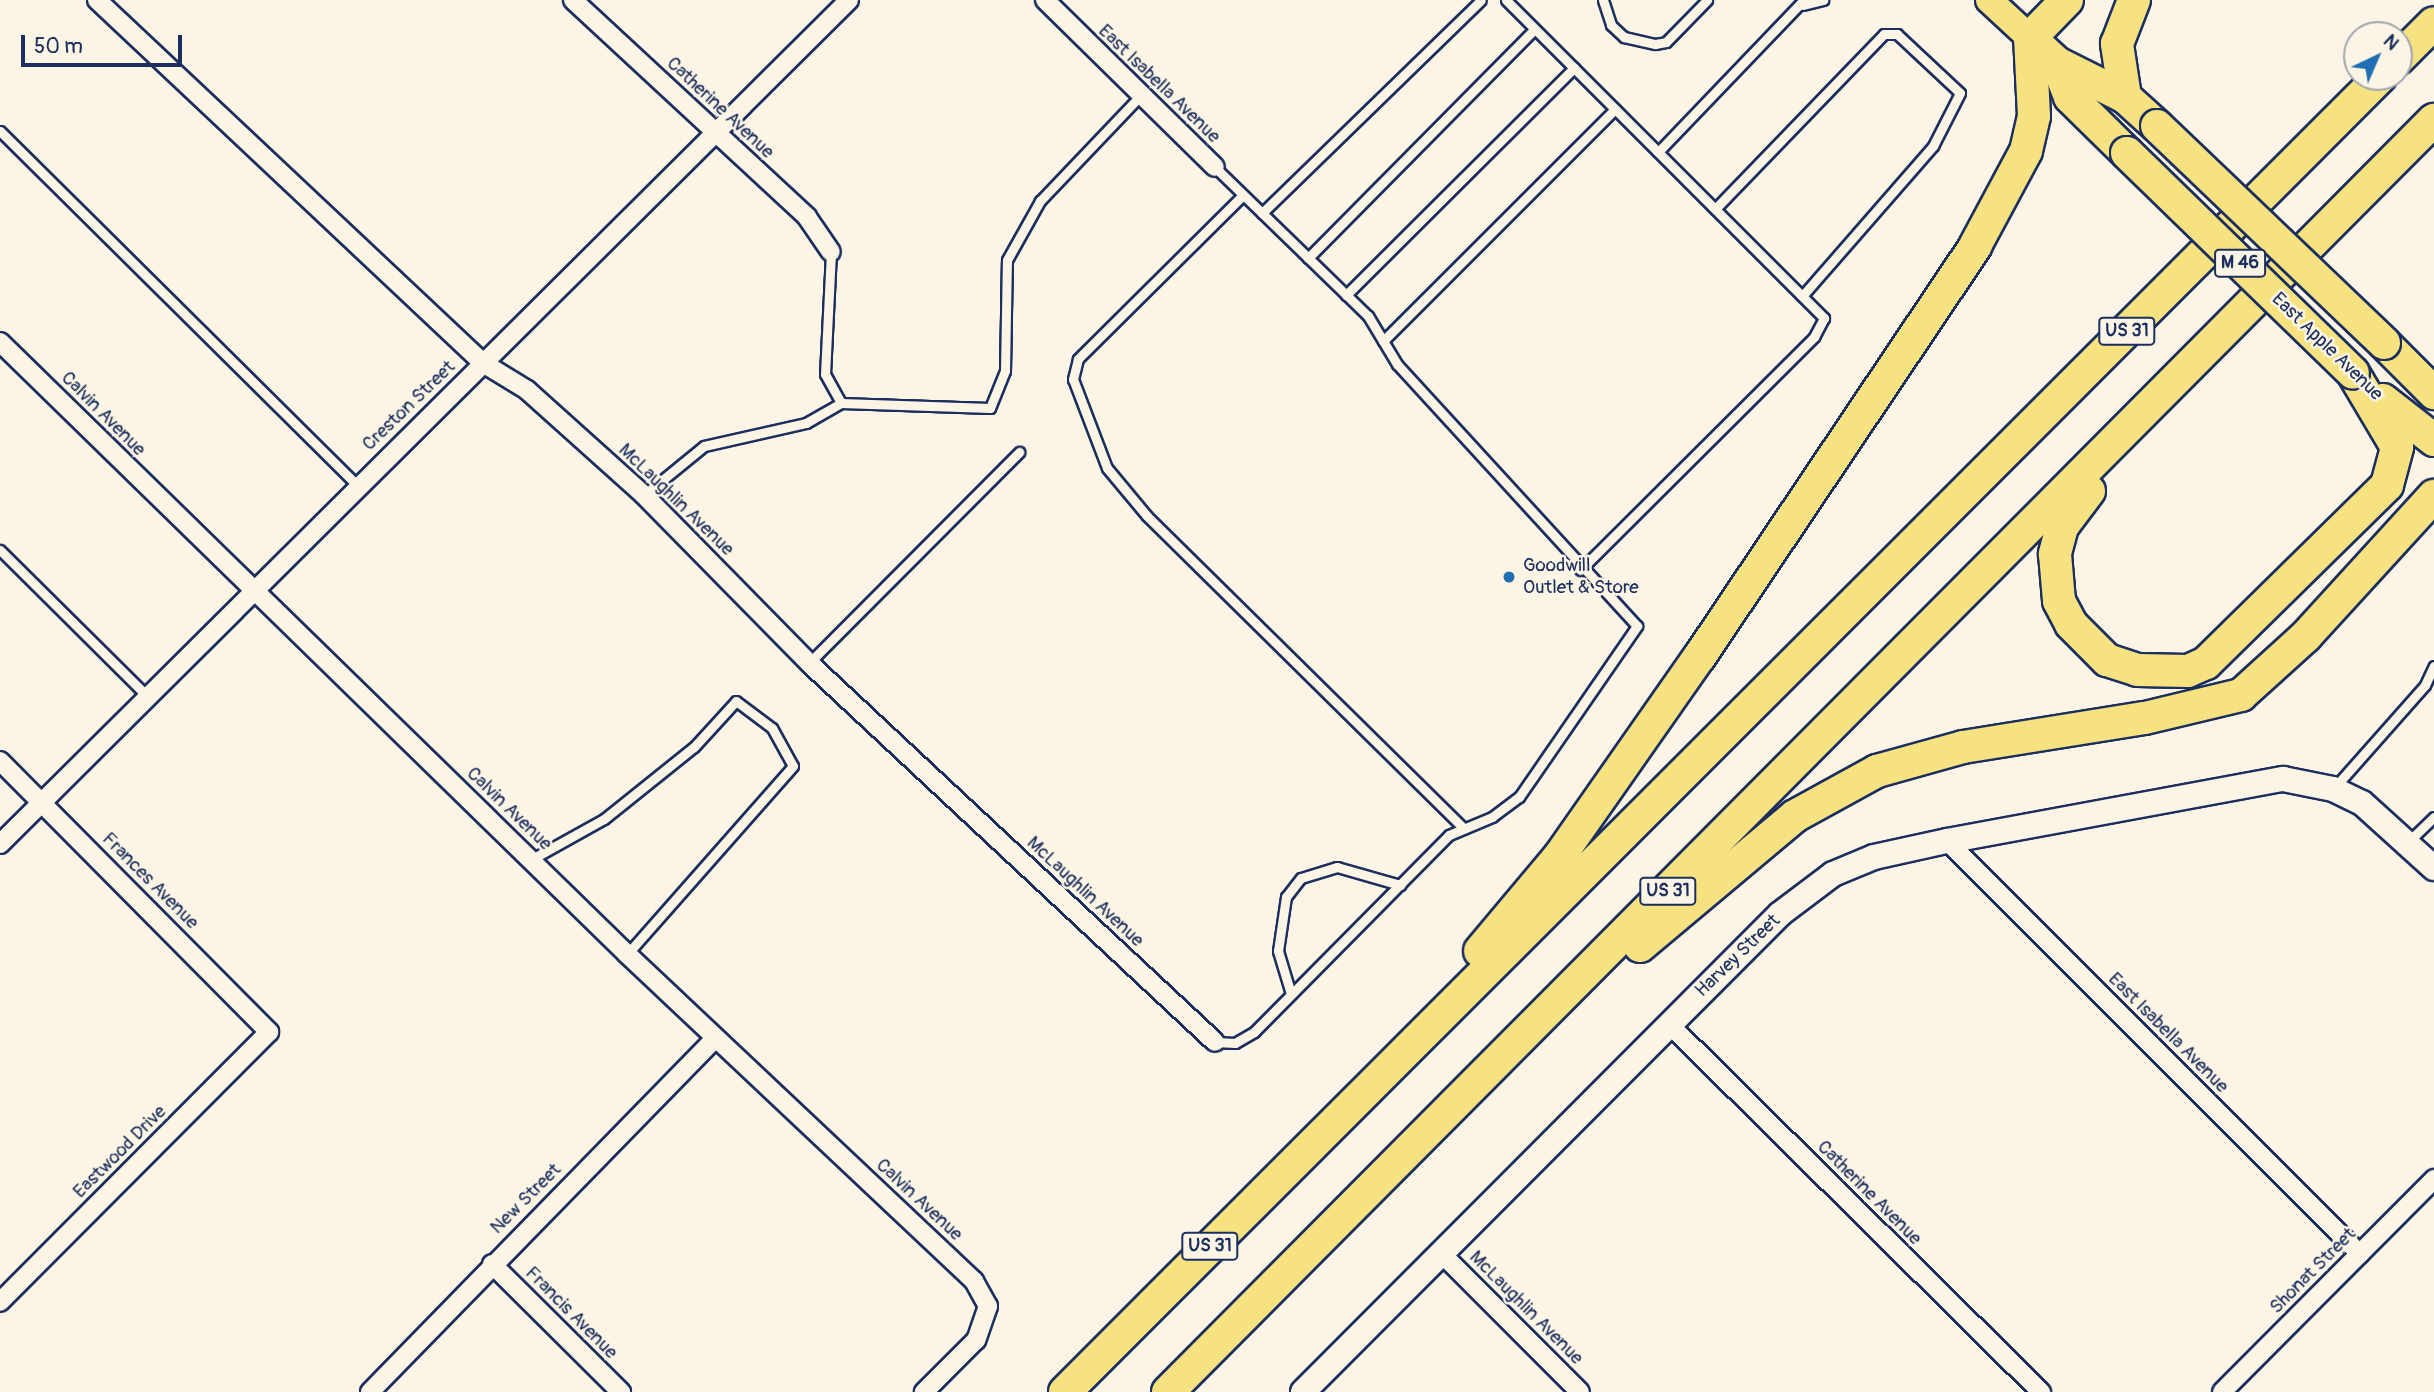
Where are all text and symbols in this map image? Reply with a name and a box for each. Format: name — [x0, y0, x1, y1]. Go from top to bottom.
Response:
street label: East Isabella Avenue — [1093, 20, 1225, 148]
scale bar — [24, 21, 186, 65]
north arrow — [2343, 21, 2413, 91]
text: N — [2378, 29, 2404, 55]
text: 50 m — [34, 33, 83, 60]
street label: Catherine Avenue — [662, 52, 778, 164]
road number: M 46 — [2214, 248, 2266, 278]
street label: East Apple Avenue — [2267, 288, 2387, 406]
road number: US 31 — [2097, 316, 2157, 346]
street label: Creston Street — [358, 356, 460, 456]
street label: Calvin Avenue — [56, 367, 150, 461]
street label: McLaughlin Avenue — [614, 439, 738, 561]
place label: Goodwill Outlet & Store — [1523, 555, 1639, 599]
marker: Goodwill Outlet & Store — [1501, 569, 1517, 585]
street label: Calvin Avenue — [461, 763, 557, 855]
street label: Frances Avenue — [97, 828, 203, 934]
street label: McLaughlin Avenue — [1022, 832, 1148, 952]
road number: US 31 — [1638, 876, 1698, 906]
street label: Harvey Street — [1691, 910, 1785, 1002]
street label: East Isabella Avenue — [2103, 968, 2233, 1098]
street label: Eastwood Drive — [69, 1101, 171, 1203]
street label: Catherine Avenue — [1812, 1136, 1926, 1250]
street label: Calvin Avenue — [871, 1154, 967, 1246]
street label: New Street — [486, 1159, 566, 1239]
street label: Shonat Street — [2265, 1223, 2361, 1319]
road number: US 31 — [1180, 1232, 1240, 1260]
street label: McLaughlin Avenue — [1464, 1246, 1588, 1370]
street label: Francis Avenue — [520, 1262, 622, 1364]

